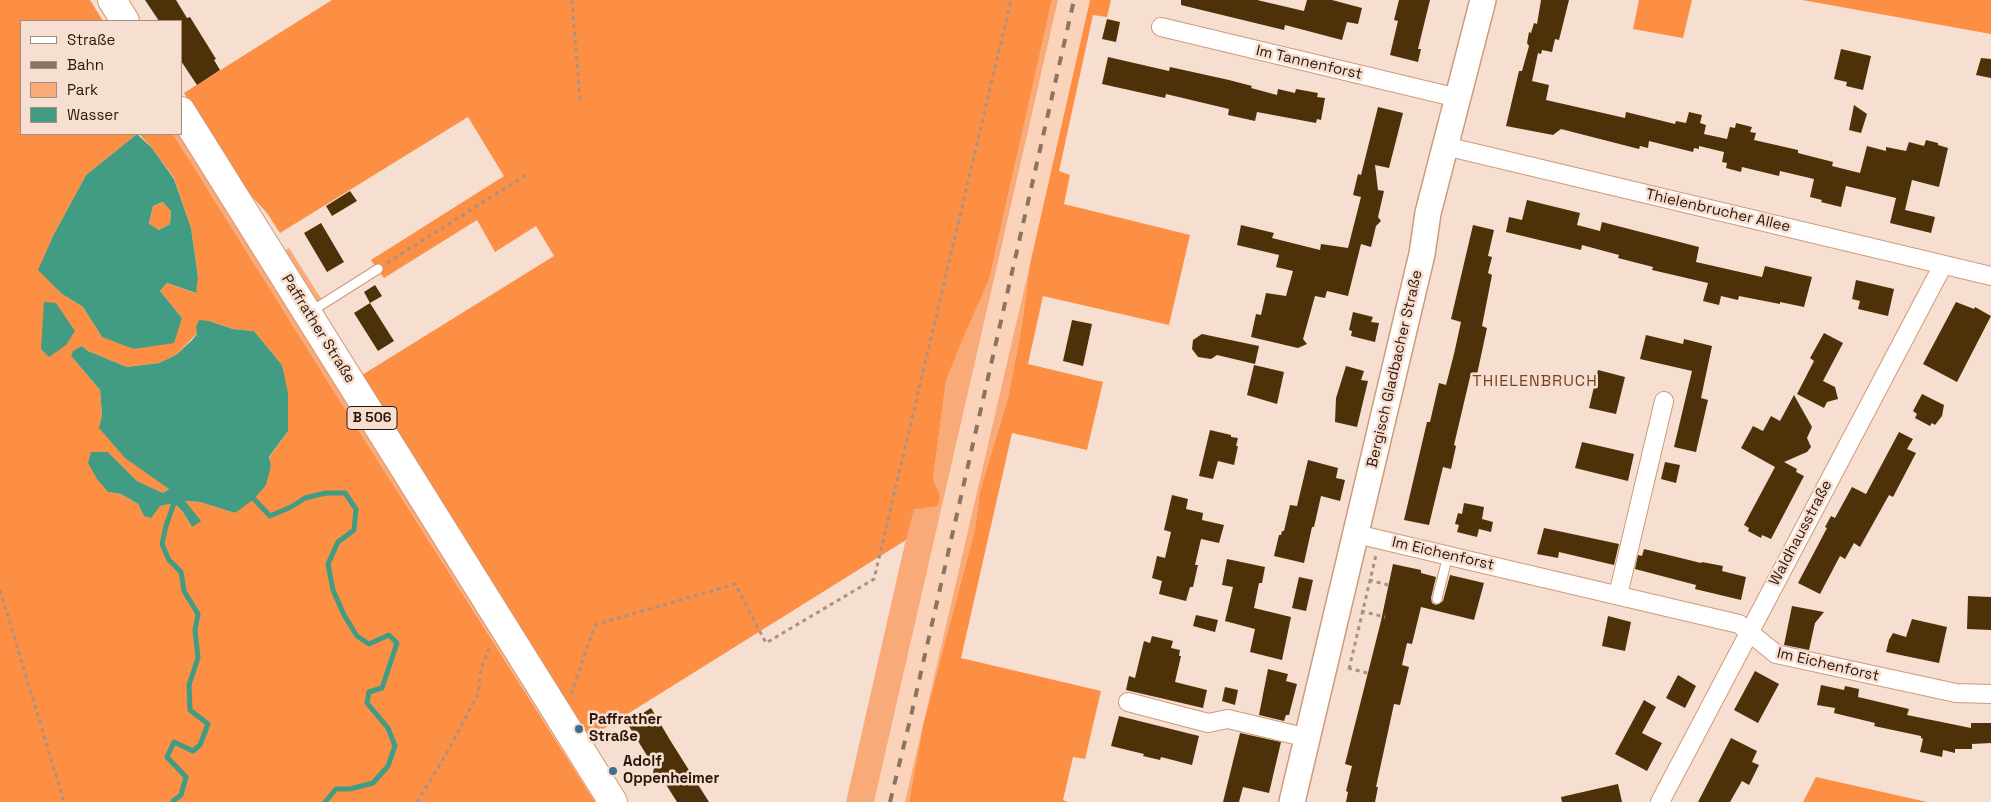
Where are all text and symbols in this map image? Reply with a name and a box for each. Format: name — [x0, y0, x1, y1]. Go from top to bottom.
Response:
legend — [20, 20, 182, 135]
text: Straße — [67, 30, 115, 49]
street label: Im Tannenforst — [1254, 42, 1364, 84]
text: Bahn — [67, 55, 104, 74]
text: Park — [67, 80, 98, 99]
text: Wasser — [67, 105, 119, 124]
street label: Thielenbrucher Allee — [1644, 186, 1792, 236]
street label: Bergisch Gladbacher Straße — [1363, 269, 1427, 469]
street label: Paffrather Straße — [277, 271, 359, 387]
district label: THIELENBRUCH — [1471, 372, 1599, 392]
road number: B 506 — [347, 406, 397, 429]
street label: Waldhausstraße — [1766, 477, 1836, 589]
street label: Im Eichenforst — [1390, 534, 1496, 574]
street label: Im Eichenforst — [1775, 645, 1881, 685]
place label: Paffrather Straße — [589, 711, 662, 746]
marker: Paffrather Straße — [573, 723, 585, 735]
place label: Adolf Oppenheimer — [623, 753, 719, 788]
marker: Adolf Oppenheimer — [607, 765, 619, 777]

